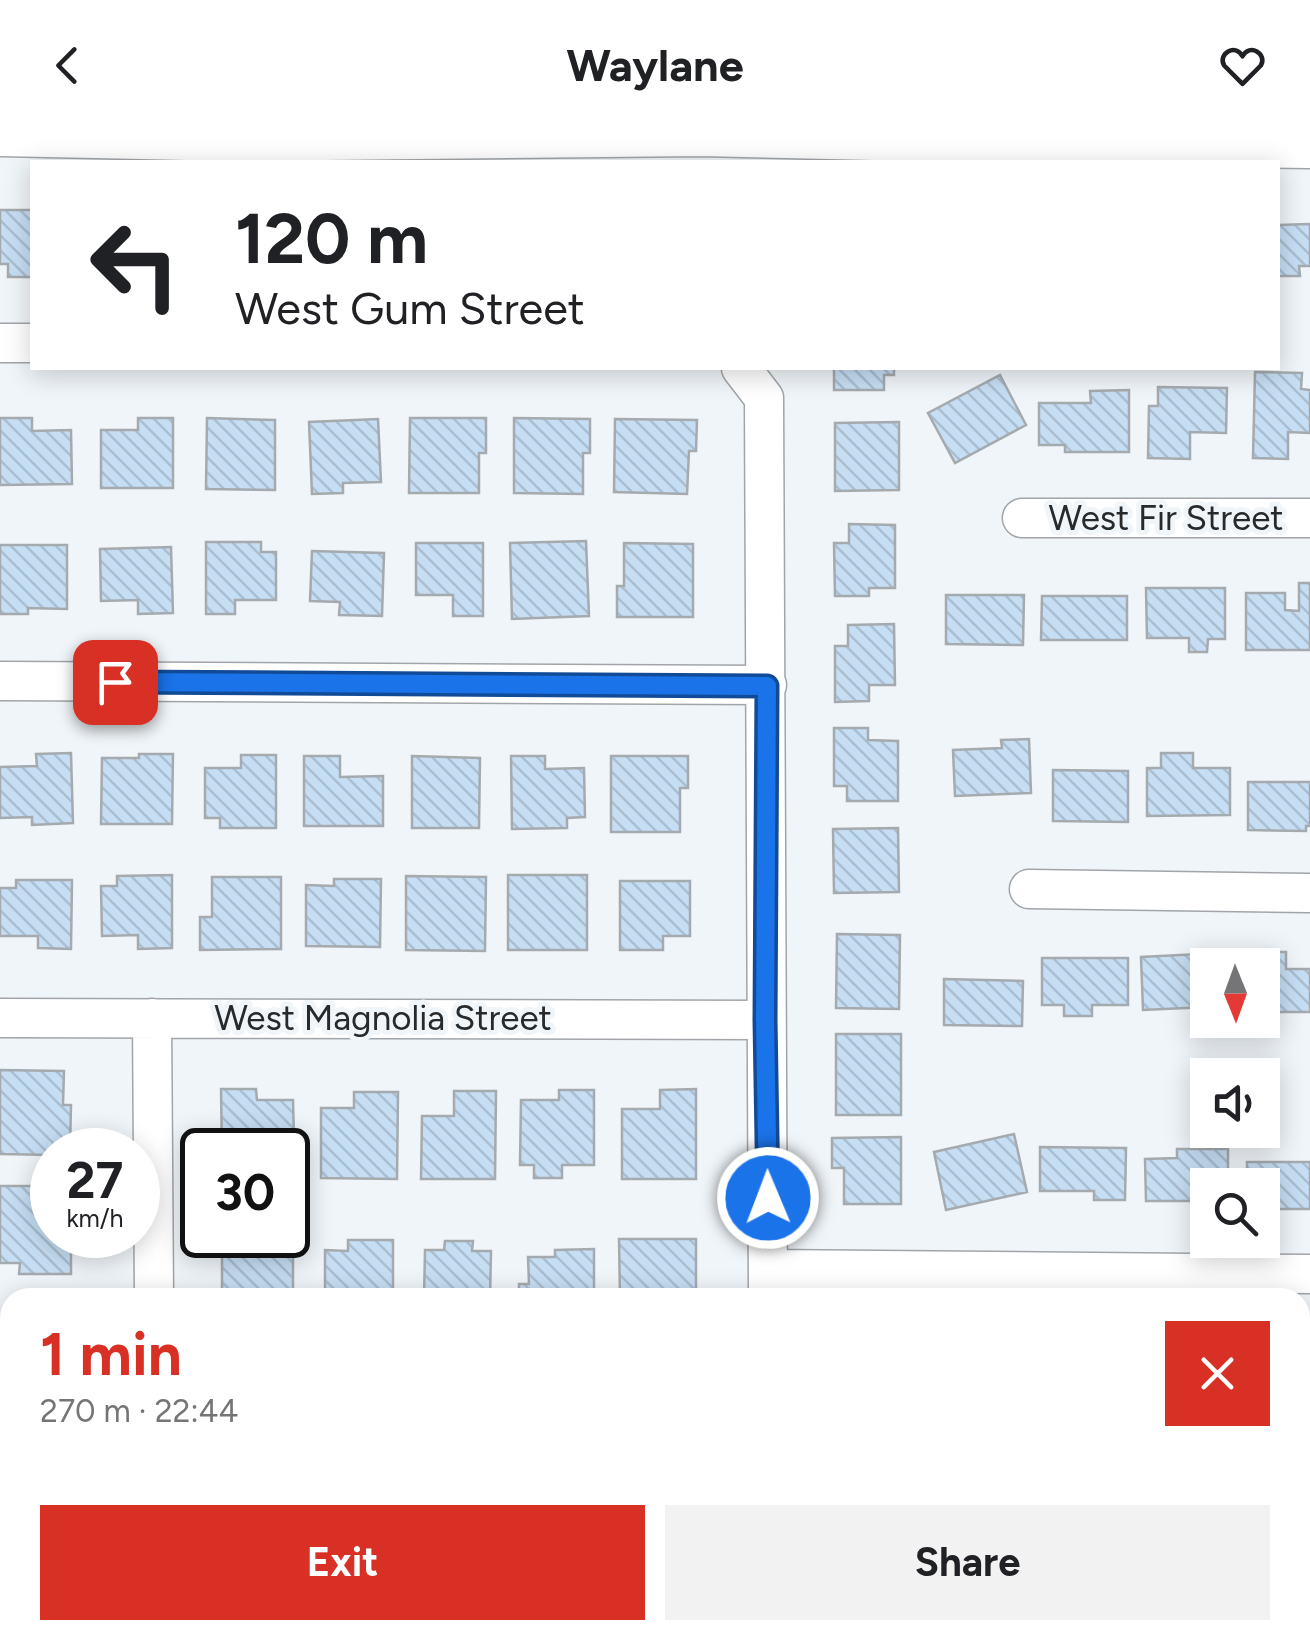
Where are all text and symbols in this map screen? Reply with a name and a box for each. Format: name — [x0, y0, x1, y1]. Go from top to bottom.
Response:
icon: back — [40, 38, 95, 93]
text: Waylane — [566, 38, 744, 92]
icon: heart — [1215, 38, 1270, 93]
text: 120 m — [235, 196, 428, 281]
icon: left — [70, 200, 200, 330]
text: West Gum Street — [235, 281, 585, 335]
street label: West Fir Street — [1048, 497, 1284, 539]
pin — [73, 640, 158, 725]
icon: arrive — [88, 655, 143, 710]
north arrow — [1190, 948, 1280, 1038]
map controls — [1190, 948, 1280, 1258]
street label: West Magnolia Street — [214, 997, 552, 1039]
button: sound — [1190, 1058, 1280, 1148]
speed limit sign: 30 — [180, 1128, 310, 1258]
position arrow — [716, 1146, 820, 1250]
text: 27 — [67, 1150, 123, 1211]
button: search — [1190, 1168, 1280, 1258]
text: km/h — [66, 1203, 124, 1233]
text: 1 min — [40, 1318, 182, 1390]
button: close — [1165, 1321, 1270, 1426]
text: 270 m · 22:44 — [40, 1392, 238, 1430]
button: Exit — [40, 1505, 645, 1620]
button: Share — [665, 1505, 1270, 1620]

